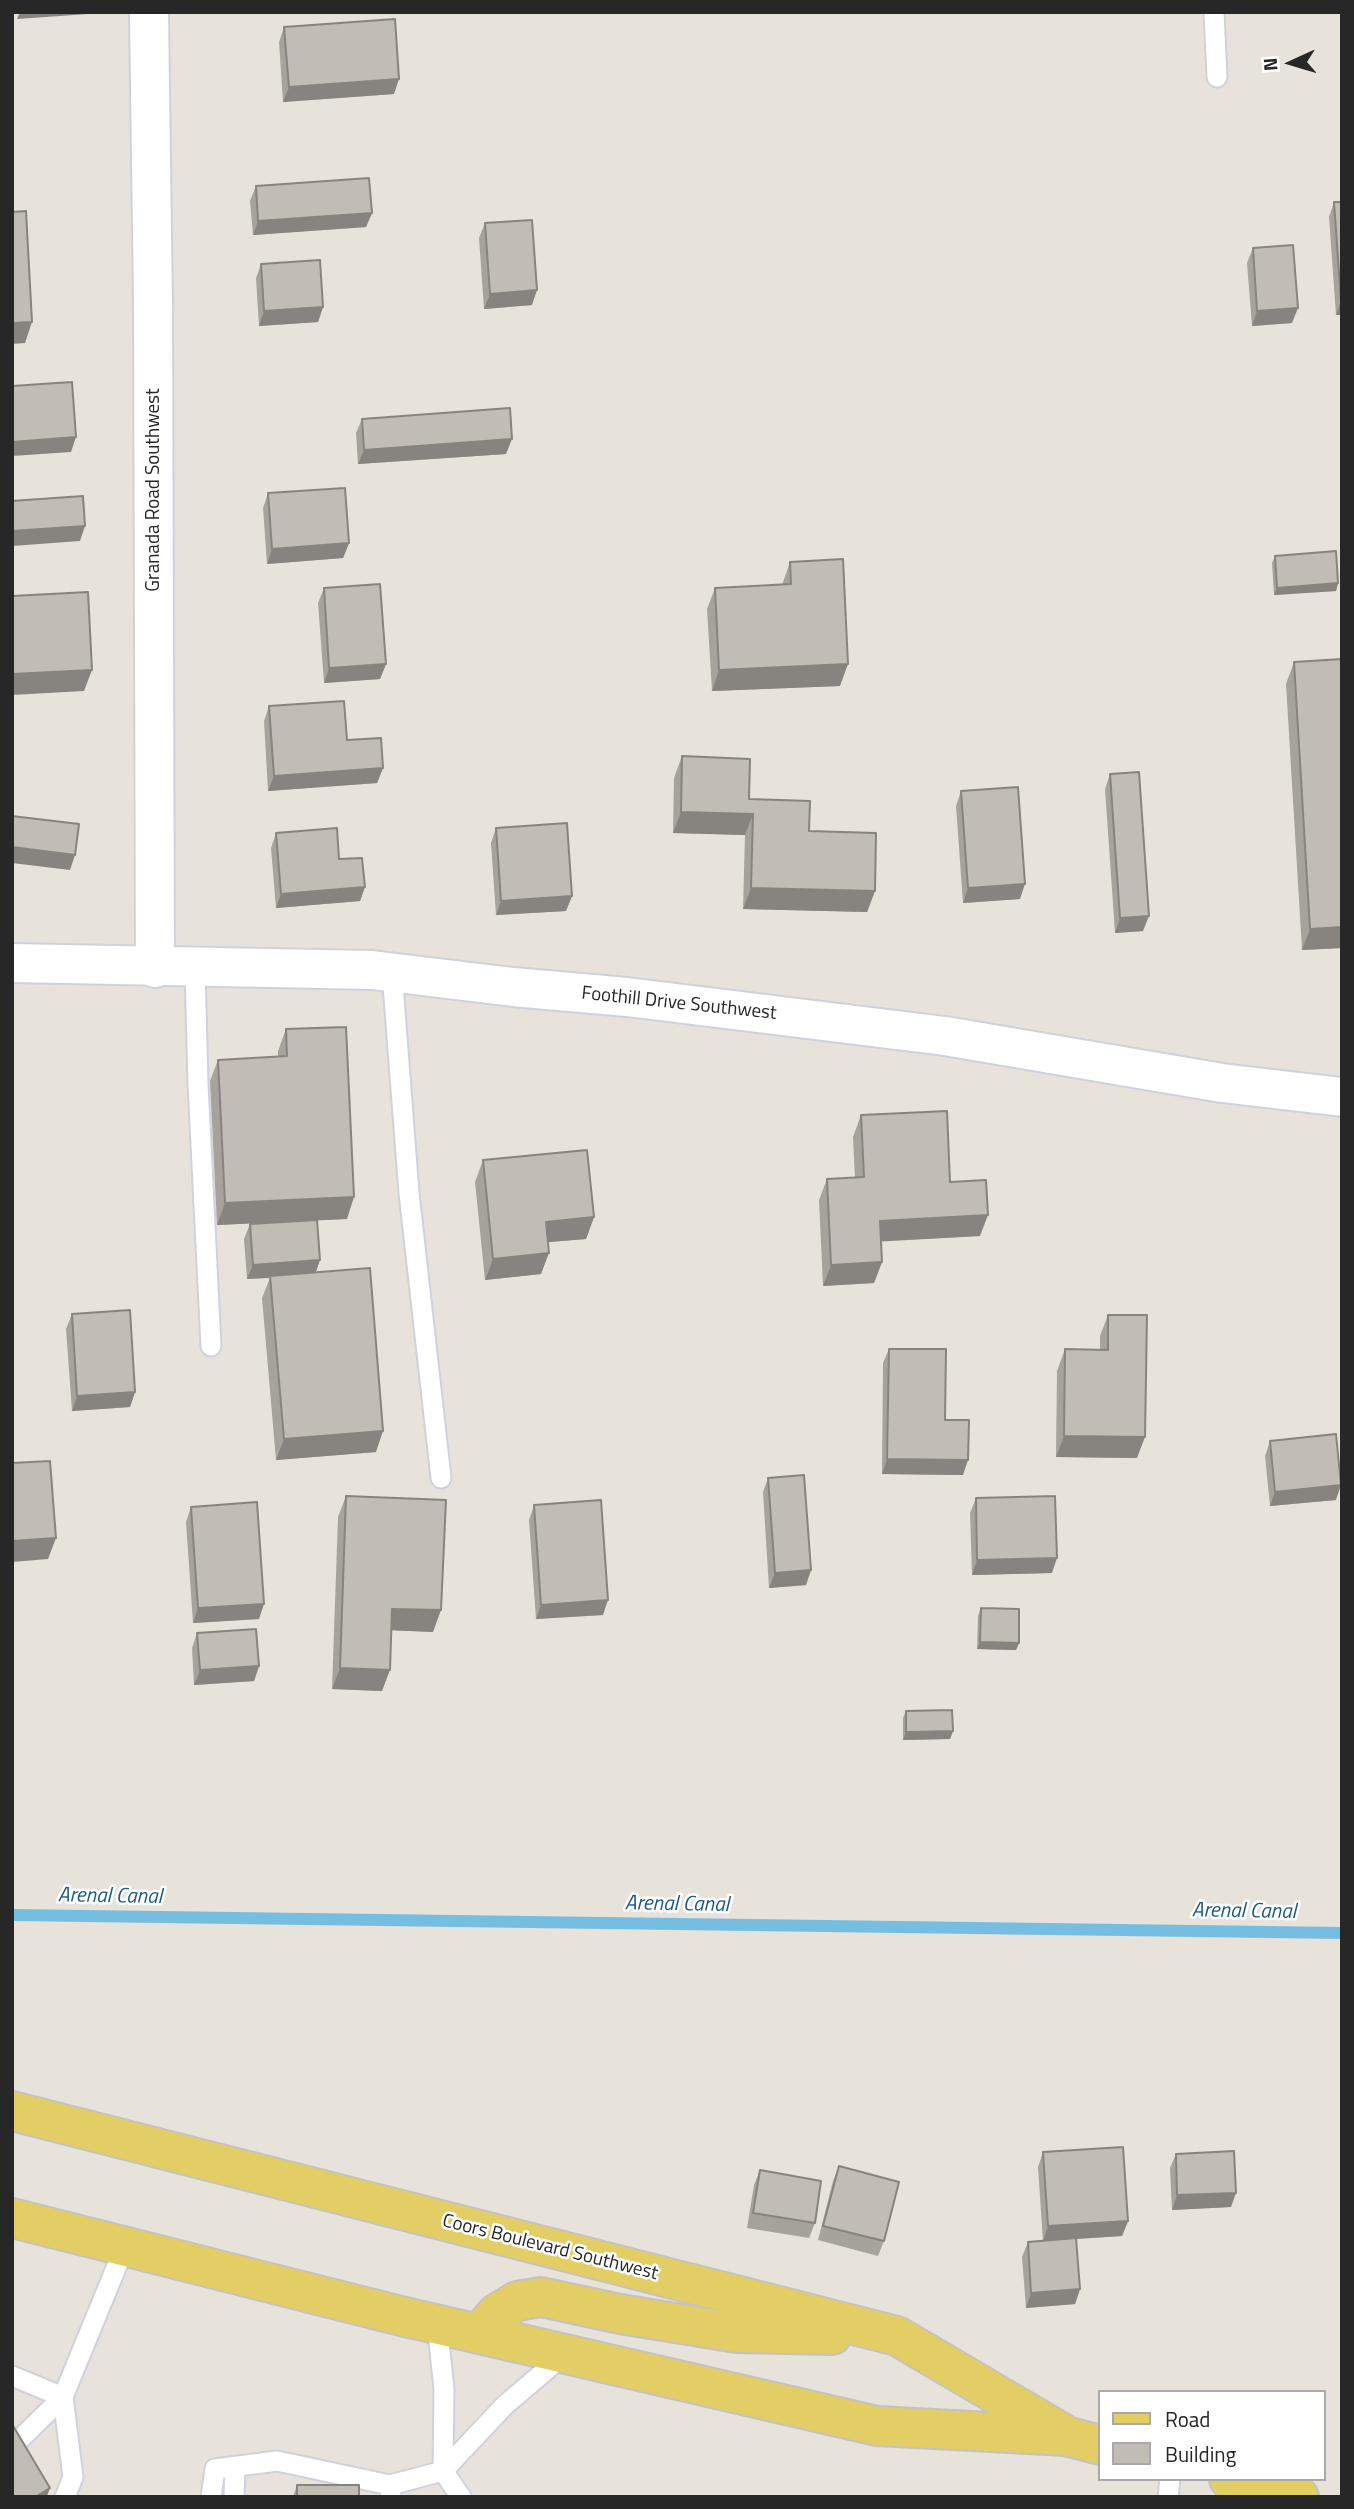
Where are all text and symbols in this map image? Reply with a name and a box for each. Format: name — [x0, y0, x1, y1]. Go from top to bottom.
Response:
north arrow — [1256, 28, 1326, 98]
text: N — [1255, 57, 1284, 72]
street label: Granada Road Southwest — [143, 388, 165, 592]
street label: Foothill Drive Southwest — [580, 982, 778, 1026]
water label: Arenal Canal — [58, 1883, 162, 1911]
water label: Arenal Canal — [625, 1891, 729, 1919]
water label: Arenal Canal — [1192, 1898, 1296, 1926]
street label: Coors Boulevard Southwest — [440, 2210, 660, 2286]
legend — [1098, 2390, 1326, 2481]
text: Road — [1165, 2403, 1210, 2435]
text: Building — [1165, 2438, 1236, 2470]

